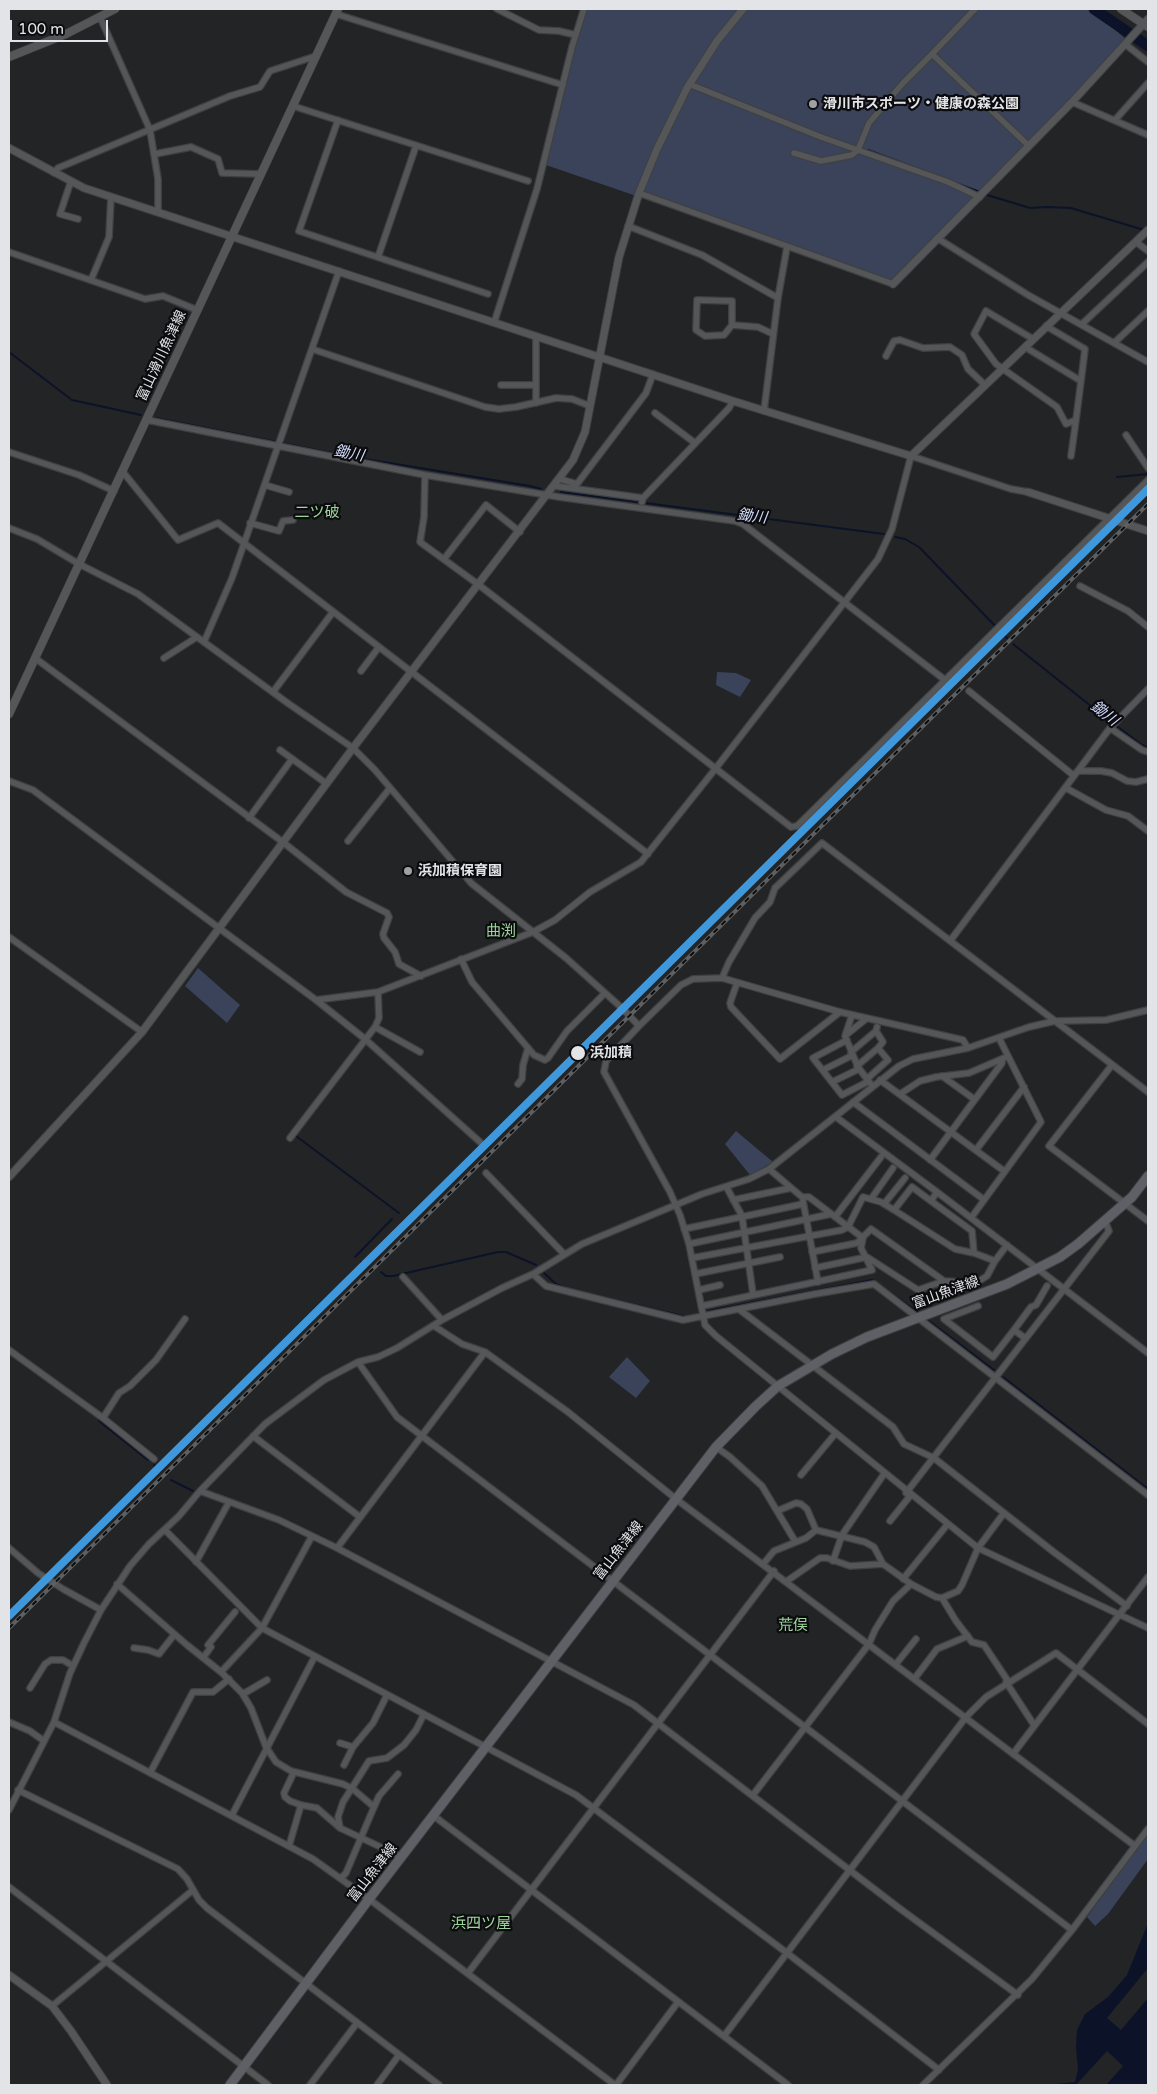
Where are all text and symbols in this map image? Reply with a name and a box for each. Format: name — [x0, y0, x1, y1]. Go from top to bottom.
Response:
scale bar — [12, 10, 110, 42]
text: 100 m — [18, 20, 64, 38]
place label: 滑川市スポーツ・健康の森公園 — [823, 96, 1019, 112]
marker: 滑川市スポーツ・健康の森公園 — [807, 98, 819, 110]
street label: 富山滑川魚津線 — [134, 308, 190, 404]
water label: 鋤川 — [333, 443, 365, 465]
district label: 二ツ破 — [295, 504, 339, 522]
water label: 鋤川 — [736, 506, 768, 528]
water label: 鋤川 — [1087, 698, 1121, 730]
place label: 浜加積保育園 — [418, 863, 502, 879]
marker: 浜加積保育園 — [402, 865, 414, 877]
district label: 曲渕 — [486, 923, 516, 941]
marker: 浜加積 — [569, 1044, 587, 1062]
place label: 浜加積 — [590, 1045, 632, 1061]
street label: 富山魚津線 — [910, 1273, 982, 1313]
street label: 富山魚津線 — [591, 1518, 647, 1584]
district label: 荒俣 — [778, 1617, 808, 1635]
street label: 富山魚津線 — [345, 1840, 401, 1906]
district label: 浜四ツ屋 — [451, 1915, 511, 1933]

